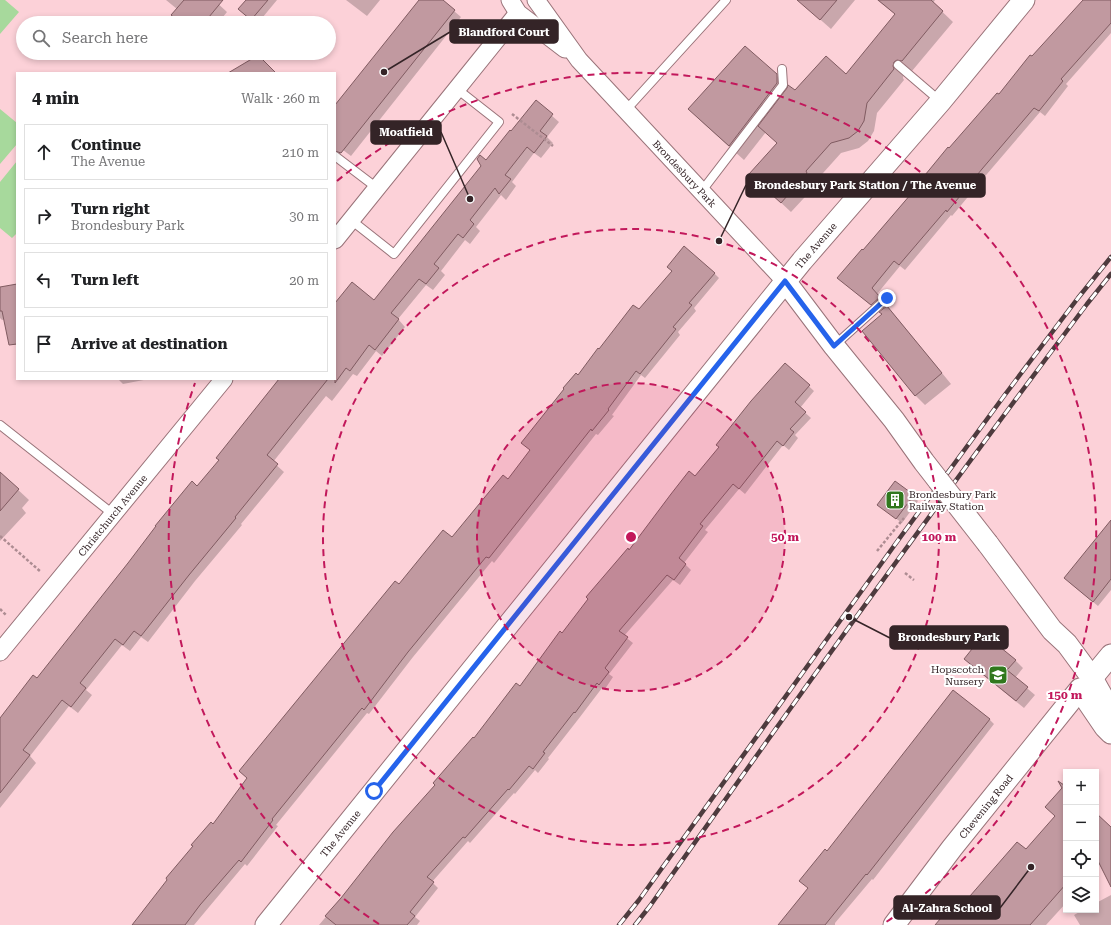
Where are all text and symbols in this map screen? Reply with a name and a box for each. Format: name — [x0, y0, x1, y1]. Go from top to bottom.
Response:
search box — [16, 16, 336, 60]
callout: Blandford Court — [450, 20, 558, 43]
text: Blandford Court — [458, 26, 550, 39]
icon: search — [30, 27, 52, 49]
text: Search here — [62, 29, 148, 47]
text: 4 min — [32, 88, 79, 108]
text: Walk · 260 m — [241, 91, 320, 106]
callout: Moatfield — [371, 121, 441, 144]
text: Moatfield — [379, 126, 433, 139]
text: Continue — [71, 136, 141, 154]
street label: Brondesbury Park — [651, 138, 719, 210]
icon: ahead — [33, 141, 55, 163]
text: 210 m — [282, 145, 319, 160]
text: The Avenue — [71, 154, 145, 169]
callout: Brondesbury Park Station / The Avenue — [746, 174, 985, 197]
text: Brondesbury Park Station / The Avenue — [754, 179, 977, 192]
text: Turn right — [71, 200, 150, 218]
icon: right — [33, 205, 55, 227]
text: 30 m — [289, 209, 319, 224]
text: Brondesbury Park — [71, 218, 185, 233]
street label: The Avenue — [793, 220, 839, 271]
icon: left — [33, 269, 55, 291]
text: Turn left — [71, 271, 139, 289]
text: 20 m — [289, 273, 319, 288]
route end — [878, 289, 896, 307]
icon: arrive — [33, 333, 55, 355]
text: Arrive at destination — [71, 335, 227, 353]
street label: Christchurch Avenue — [76, 472, 149, 558]
building icon: Brondesbury Park Railway Station — [884, 489, 906, 511]
place label: Brondesbury Park Railway Station — [909, 489, 997, 512]
centre of rings — [624, 530, 638, 544]
text: 50 m — [771, 530, 799, 544]
text: 100 m — [922, 530, 957, 544]
callout: Brondesbury Park — [890, 626, 1008, 649]
text: Brondesbury Park — [898, 631, 1001, 644]
place label: Hopscotch Nursery — [931, 664, 985, 687]
school or university icon: Hopscotch Nursery — [987, 664, 1009, 686]
text: 150 m — [1048, 688, 1083, 702]
map controls — [1063, 769, 1099, 913]
button: + — [1063, 769, 1099, 805]
street label: Chevening Road — [957, 772, 1015, 840]
route start — [365, 782, 383, 800]
button: − — [1063, 805, 1099, 841]
street label: The Avenue — [318, 807, 363, 859]
button: locate — [1063, 841, 1099, 877]
button: layers — [1063, 877, 1099, 913]
callout: Al-Zahra School — [894, 896, 1000, 919]
text: Al-Zahra School — [902, 902, 993, 915]

